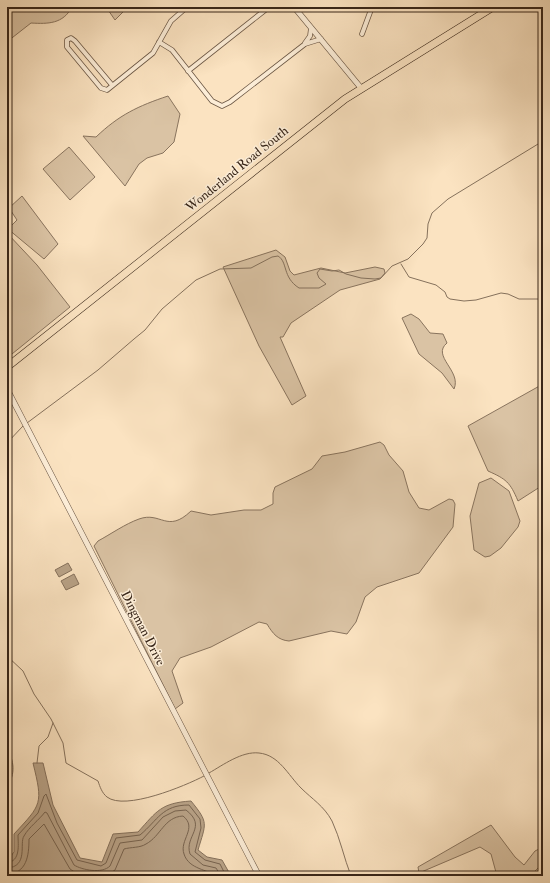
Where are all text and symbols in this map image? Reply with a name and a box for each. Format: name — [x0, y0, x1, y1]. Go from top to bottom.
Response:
street label: Wonderland Road South — [182, 123, 292, 216]
street label: Dingman Drive — [117, 588, 169, 669]

